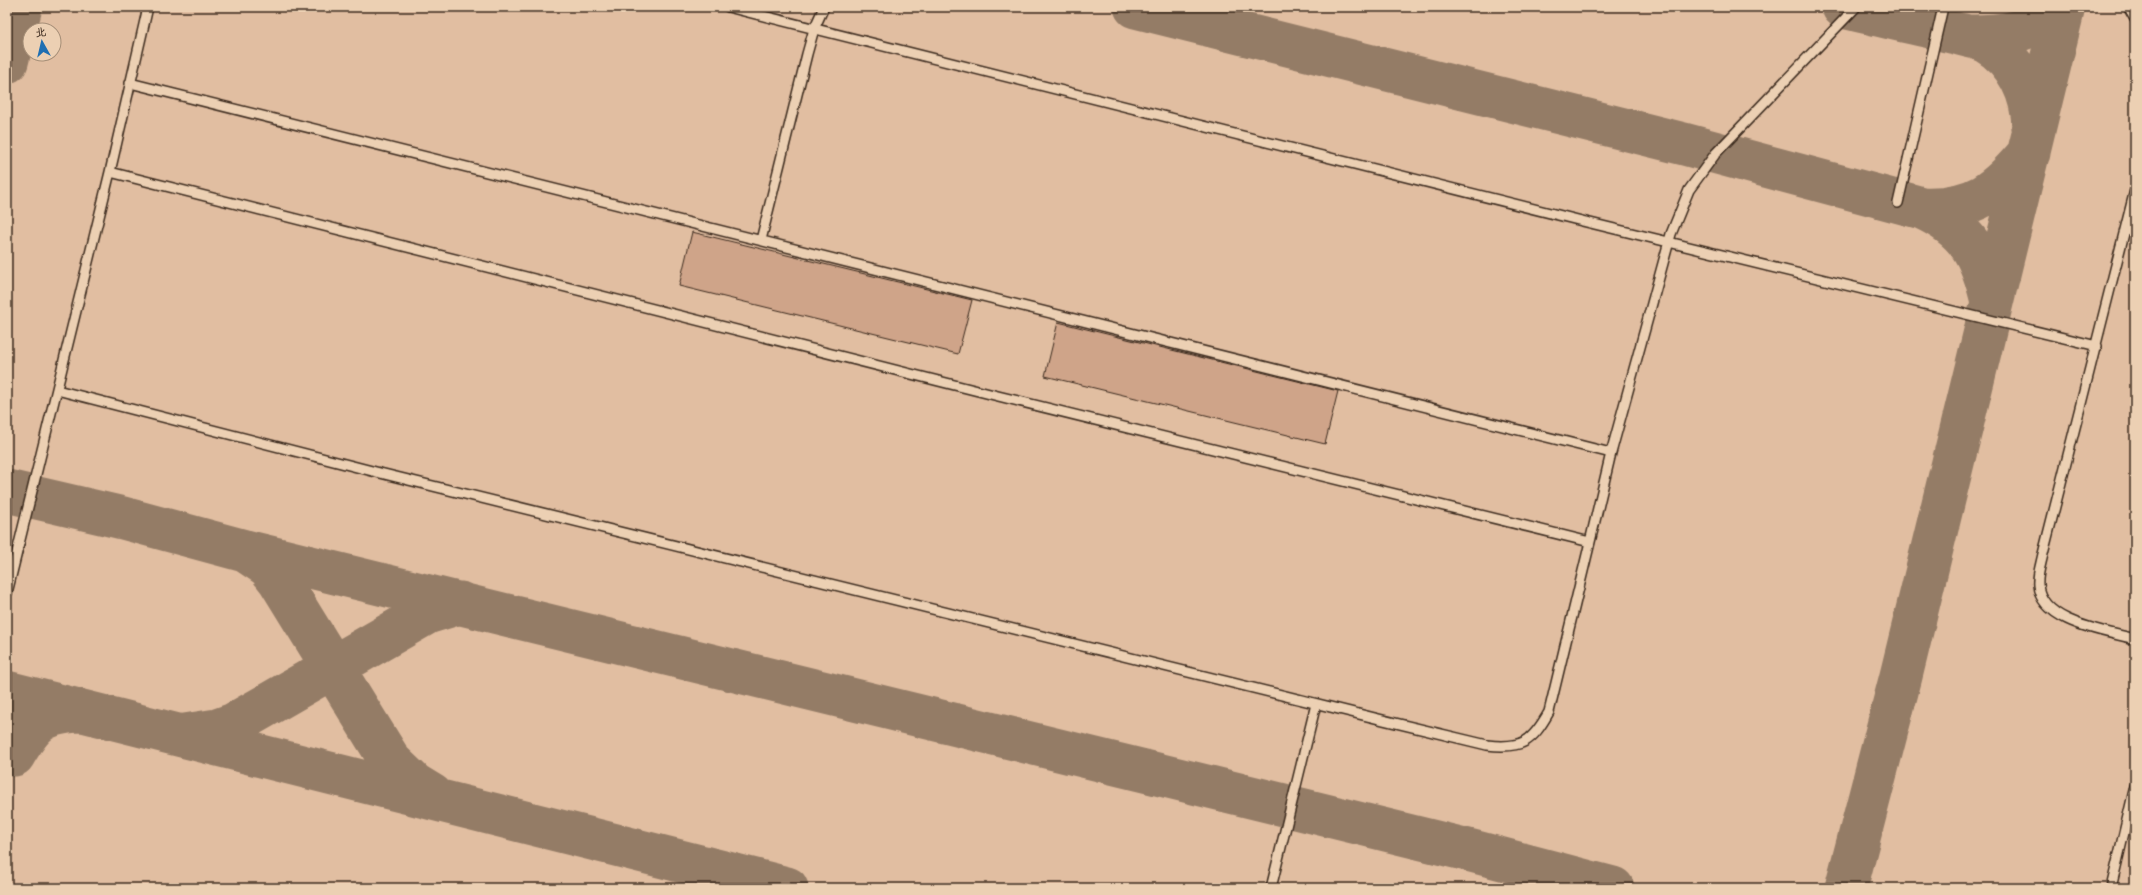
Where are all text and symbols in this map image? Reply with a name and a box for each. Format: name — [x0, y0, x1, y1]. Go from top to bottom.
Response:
north arrow — [22, 22, 62, 62]
text: 北 — [34, 24, 47, 41]

